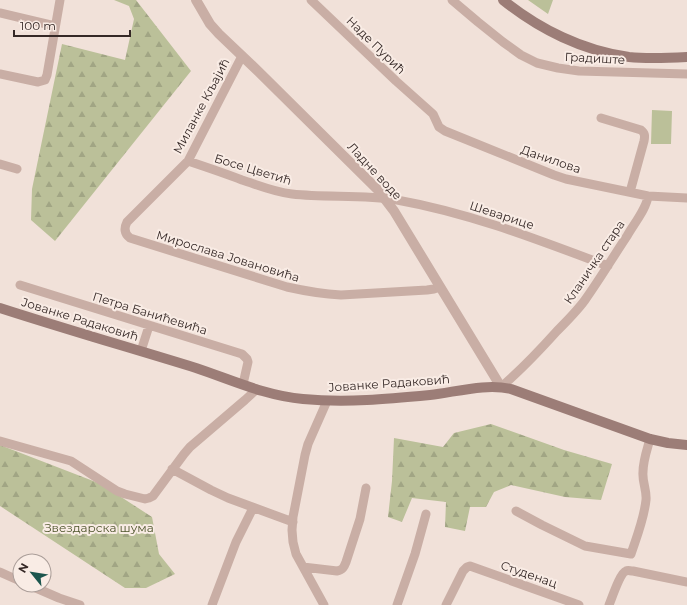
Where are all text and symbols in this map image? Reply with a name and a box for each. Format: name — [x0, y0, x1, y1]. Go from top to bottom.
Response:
scale bar — [14, 12, 130, 38]
street label: Наде Пурић — [343, 13, 409, 77]
text: 100 m — [20, 18, 56, 33]
street label: Градиште — [564, 49, 626, 67]
street label: Миланке Кљајић — [170, 56, 232, 156]
street label: Ладне воде — [345, 139, 405, 203]
street label: Данилова — [519, 142, 583, 176]
street label: Босе Цветић — [213, 150, 293, 188]
street label: Шеварице — [468, 198, 536, 232]
street label: Кланичка стара — [560, 217, 628, 307]
street label: Мирослава Јовановића — [155, 227, 301, 285]
street label: Петра Банићевића — [91, 288, 209, 338]
street label: Јованке Радаковић — [20, 294, 140, 344]
street label: Јованке Радаковић — [328, 371, 450, 395]
park label: Звездарска шума — [44, 520, 154, 535]
north arrow — [12, 553, 52, 593]
street label: Студенац — [499, 557, 559, 591]
text: N — [15, 561, 32, 575]

